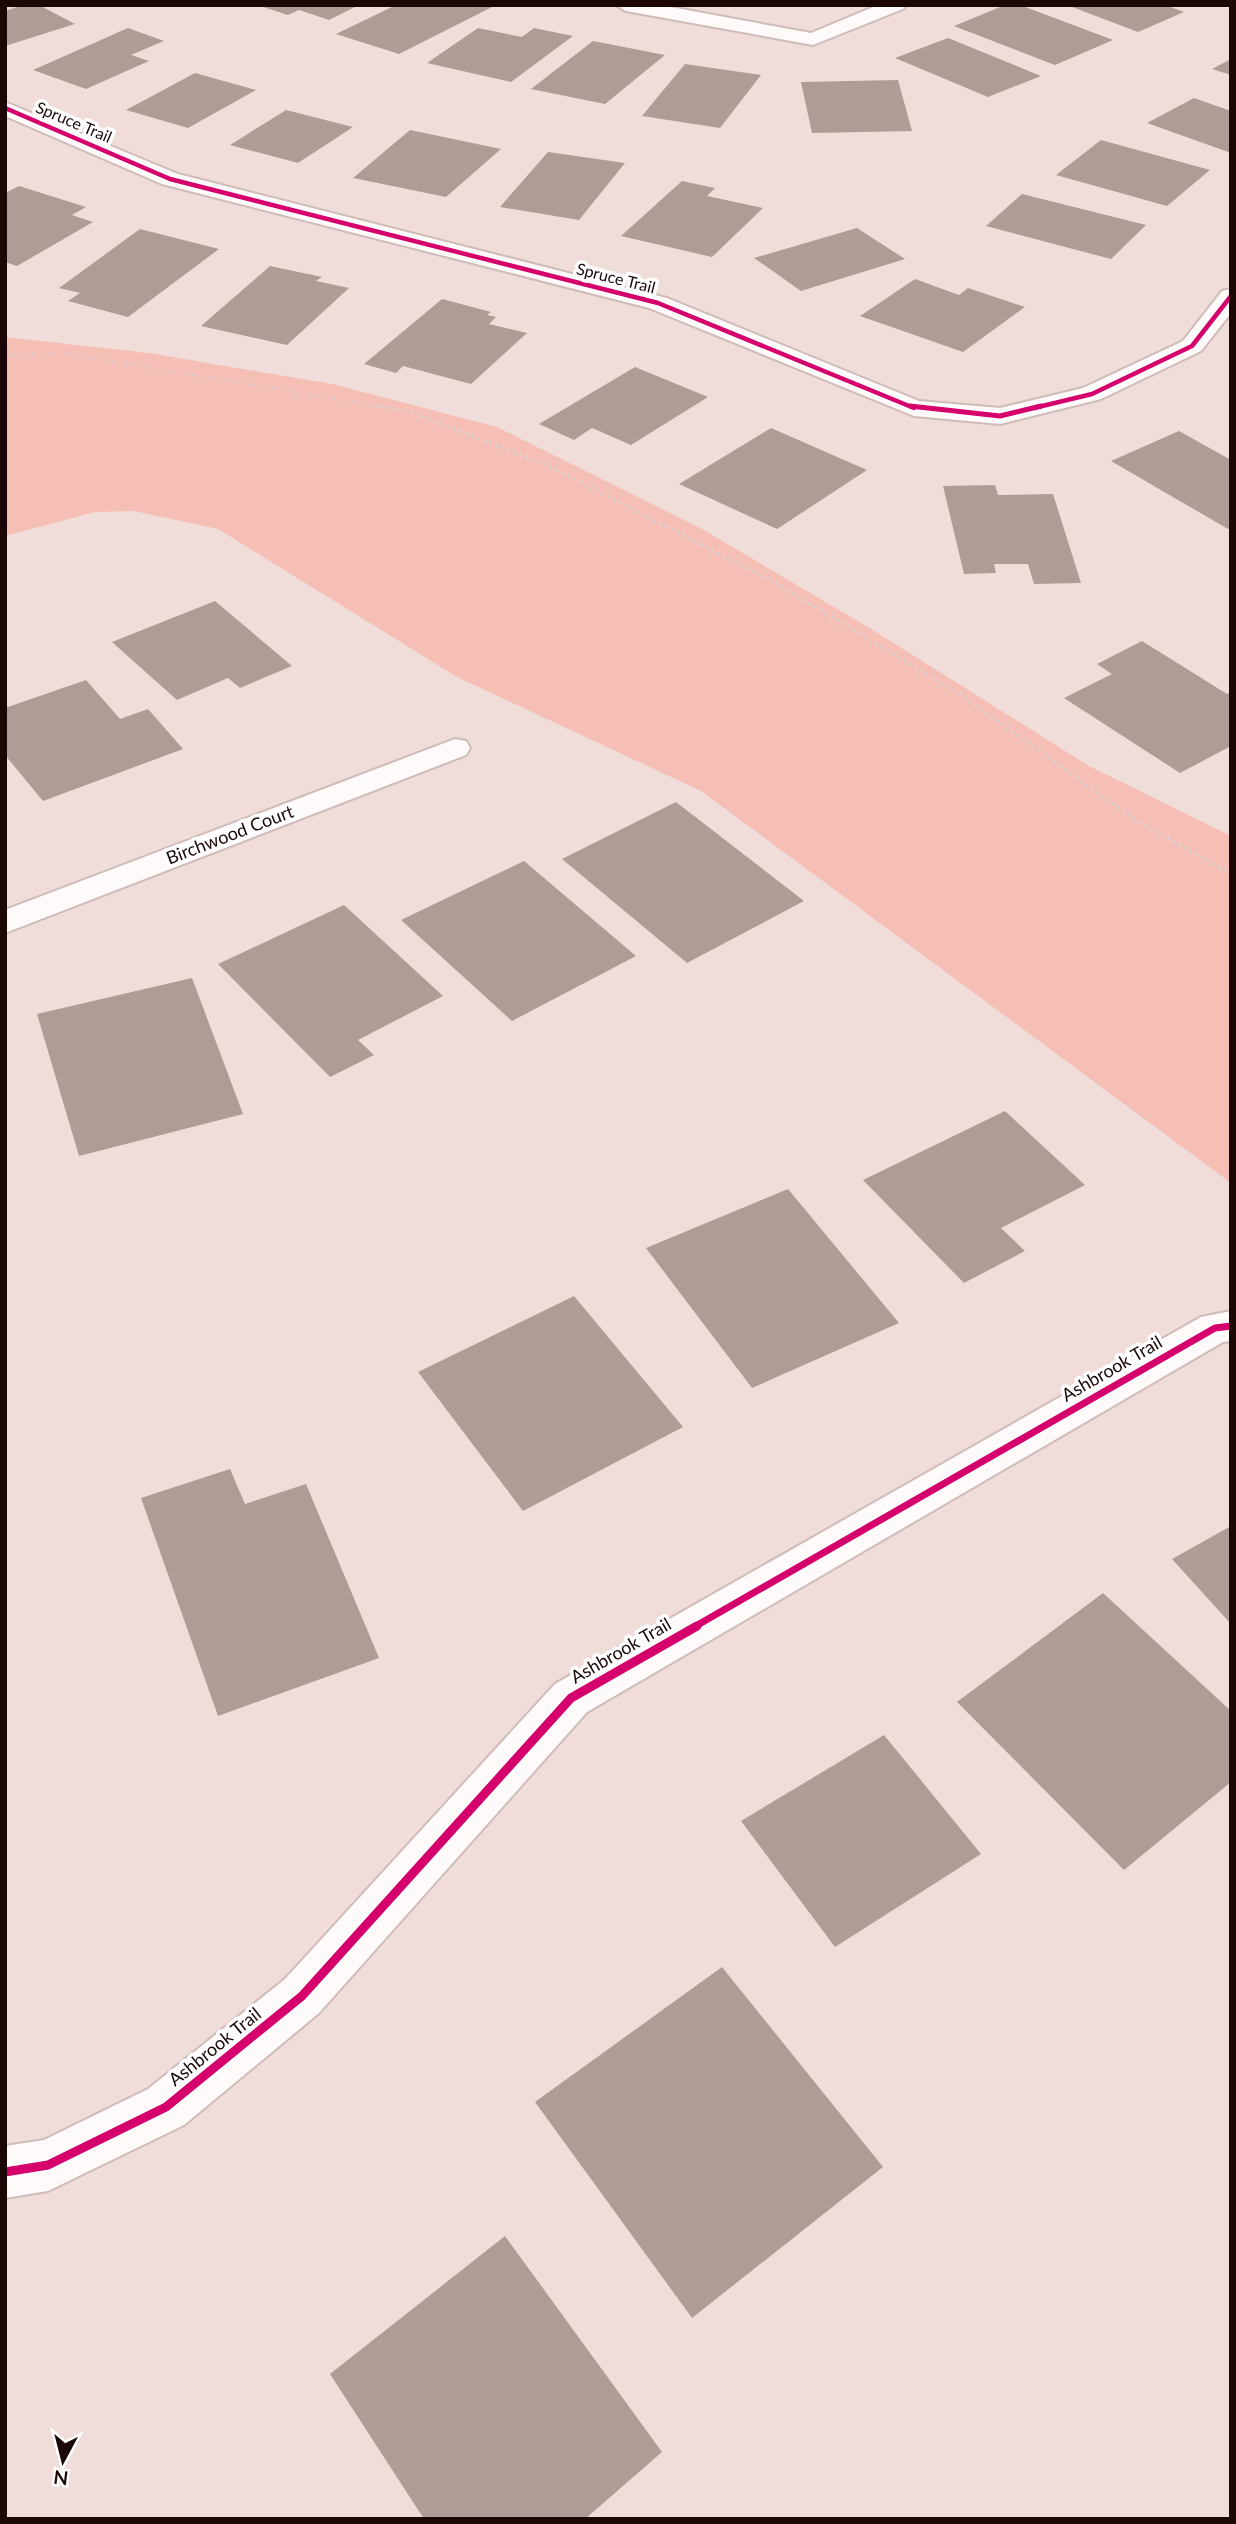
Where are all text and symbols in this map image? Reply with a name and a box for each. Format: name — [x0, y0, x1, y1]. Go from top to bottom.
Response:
street label: Spruce Trail — [33, 97, 115, 146]
street label: Spruce Trail — [575, 259, 658, 296]
street label: Birchwood Court — [163, 799, 297, 868]
street label: Ashbrook Trail — [1057, 1330, 1166, 1406]
street label: Ashbrook Trail — [566, 1612, 675, 1688]
street label: Ashbrook Trail — [164, 2002, 265, 2090]
north arrow — [28, 2426, 98, 2496]
text: N — [52, 2466, 70, 2491]

